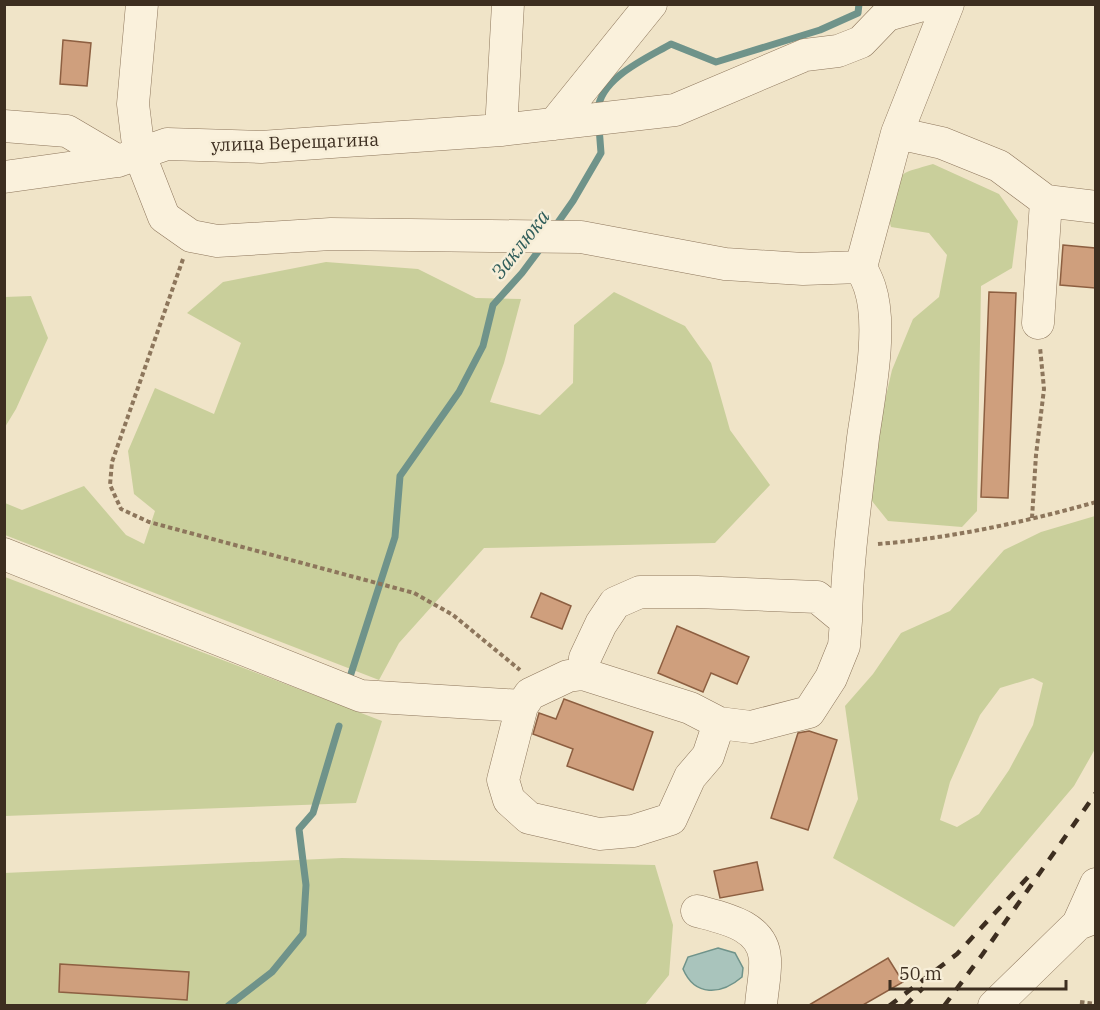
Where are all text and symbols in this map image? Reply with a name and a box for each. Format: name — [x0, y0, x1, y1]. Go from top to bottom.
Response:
street label: улица Верещагина — [211, 128, 380, 156]
water label: Заклюка — [484, 204, 556, 284]
scale bar — [890, 953, 1066, 991]
text: 50 m — [899, 962, 942, 985]

